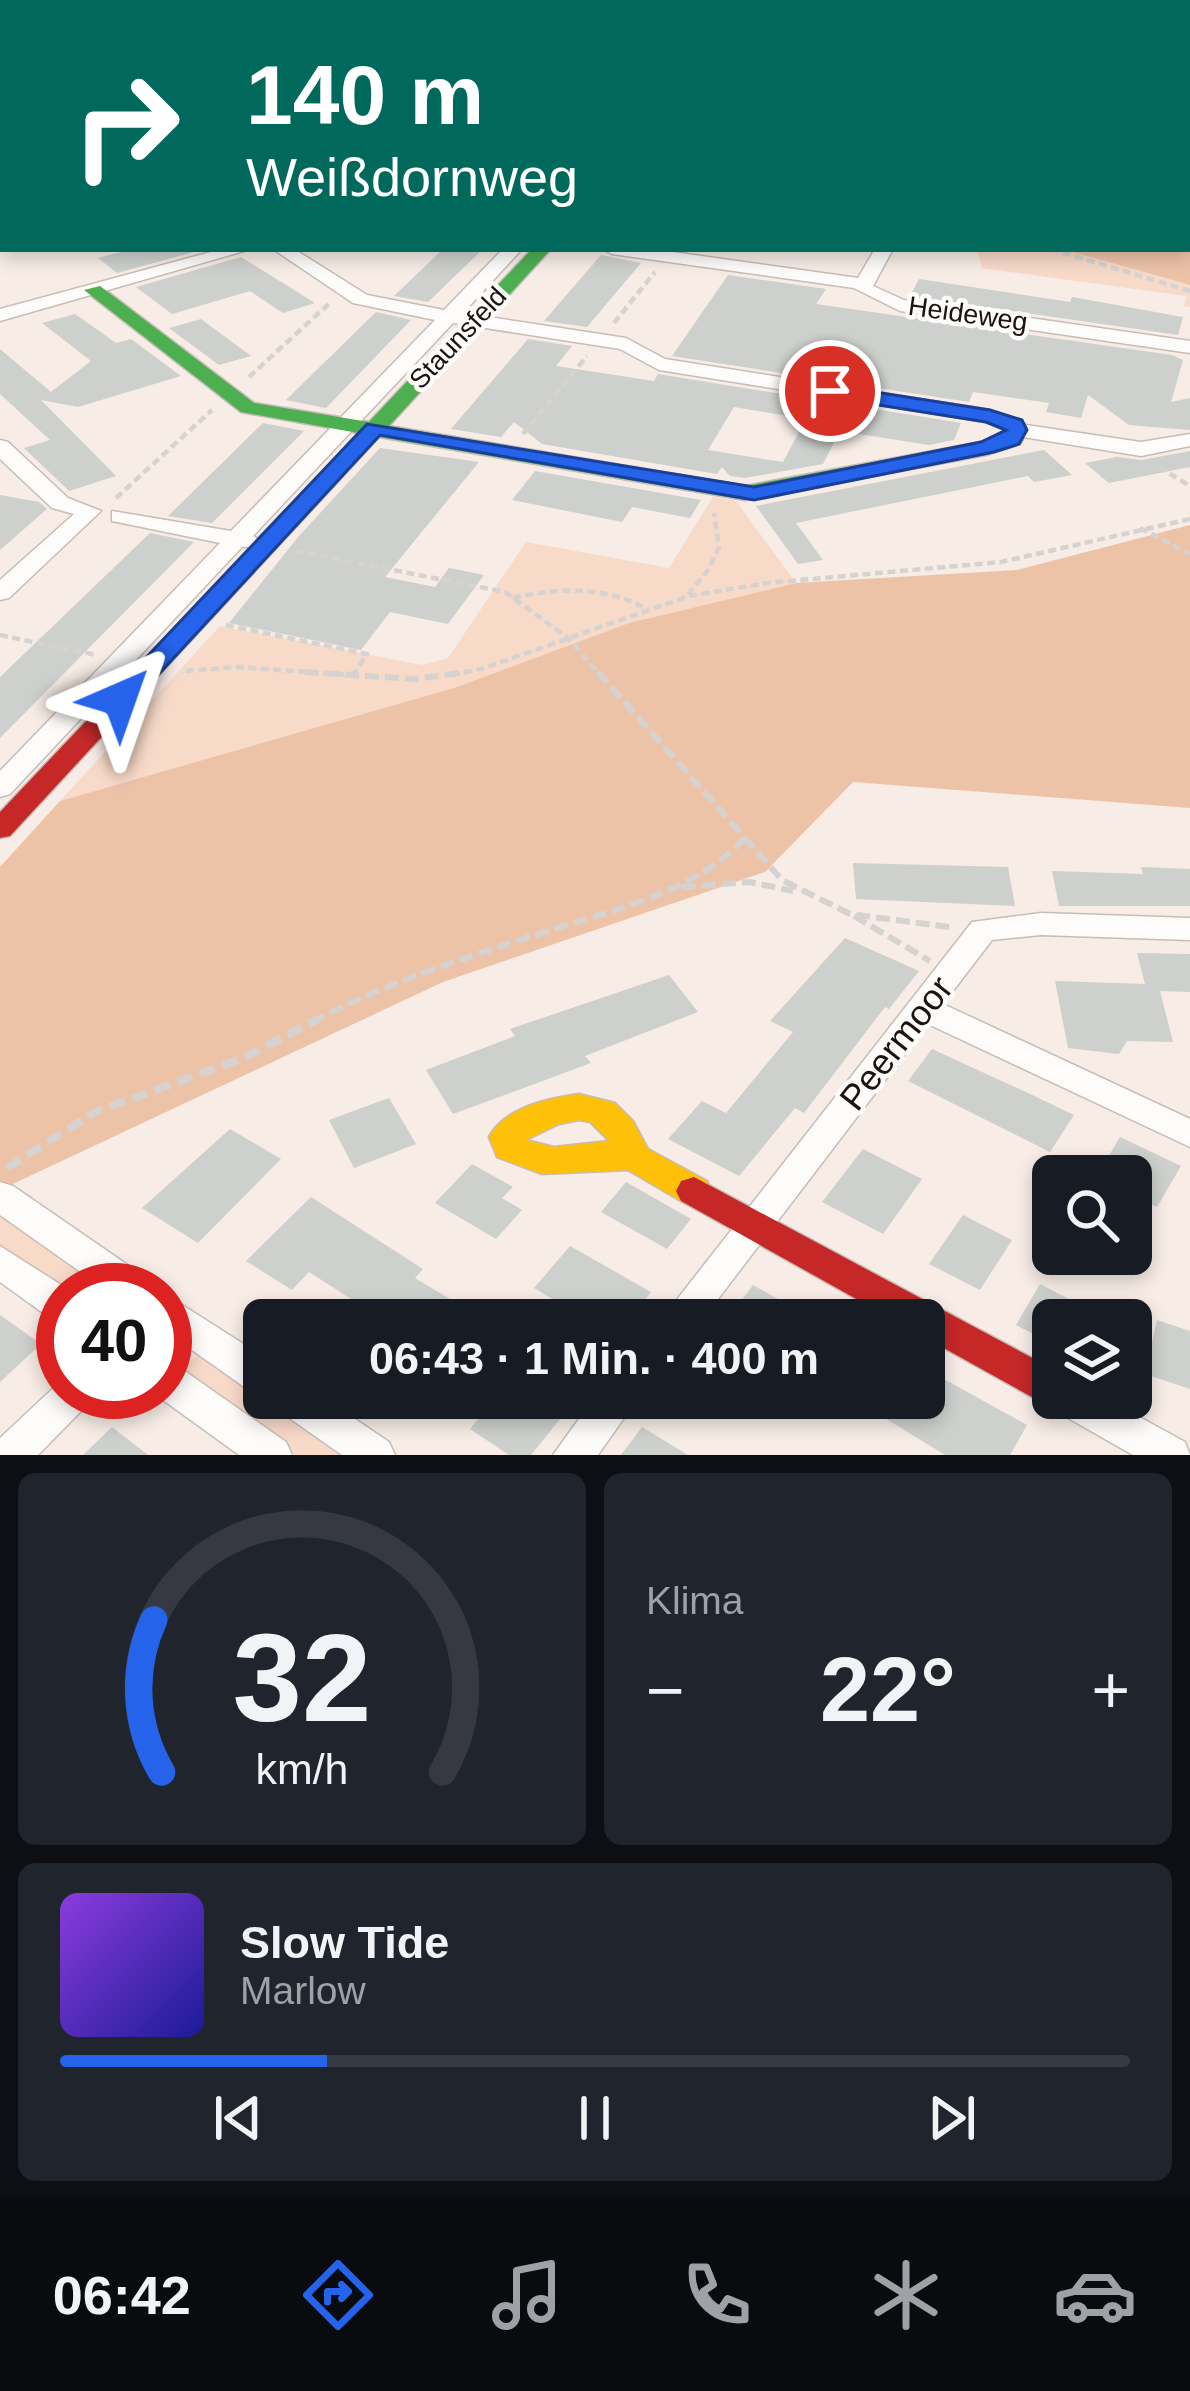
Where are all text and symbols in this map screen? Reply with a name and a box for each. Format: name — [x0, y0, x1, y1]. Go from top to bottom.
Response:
icon: right — [48, 48, 204, 204]
text: 140 m — [246, 48, 484, 142]
text: Weißdornweg — [246, 147, 578, 207]
street label: Staunsfeld — [404, 281, 512, 395]
street label: Heideweg — [906, 291, 1030, 337]
pin — [779, 340, 881, 442]
icon: arrive — [797, 358, 863, 424]
position arrow — [57, 636, 183, 762]
street label: Peermoor — [831, 968, 961, 1118]
map controls — [1032, 1155, 1152, 1419]
button: search — [1032, 1155, 1152, 1275]
speed limit sign: 40 — [36, 1263, 192, 1419]
button: layers — [1032, 1299, 1152, 1419]
text: 06:43 · 1 Min. · 400 m — [369, 1333, 819, 1384]
text: Klima — [646, 1579, 744, 1622]
text: 32 — [233, 1608, 371, 1747]
text: 22° — [820, 1640, 956, 1740]
text: − — [646, 1653, 685, 1727]
text: + — [1091, 1653, 1130, 1727]
text: km/h — [256, 1745, 348, 1793]
text: Slow Tide — [240, 1917, 449, 1968]
text: Marlow — [240, 1969, 366, 2012]
icon: previous — [205, 2085, 271, 2151]
icon: pause — [562, 2085, 628, 2151]
icon: next — [919, 2085, 985, 2151]
icon: directions — [296, 2253, 380, 2337]
icon: music — [485, 2253, 569, 2337]
icon: phone — [675, 2253, 759, 2337]
icon: climate — [864, 2253, 948, 2337]
icon: car — [1053, 2253, 1137, 2337]
text: 06:42 — [53, 2265, 191, 2325]

